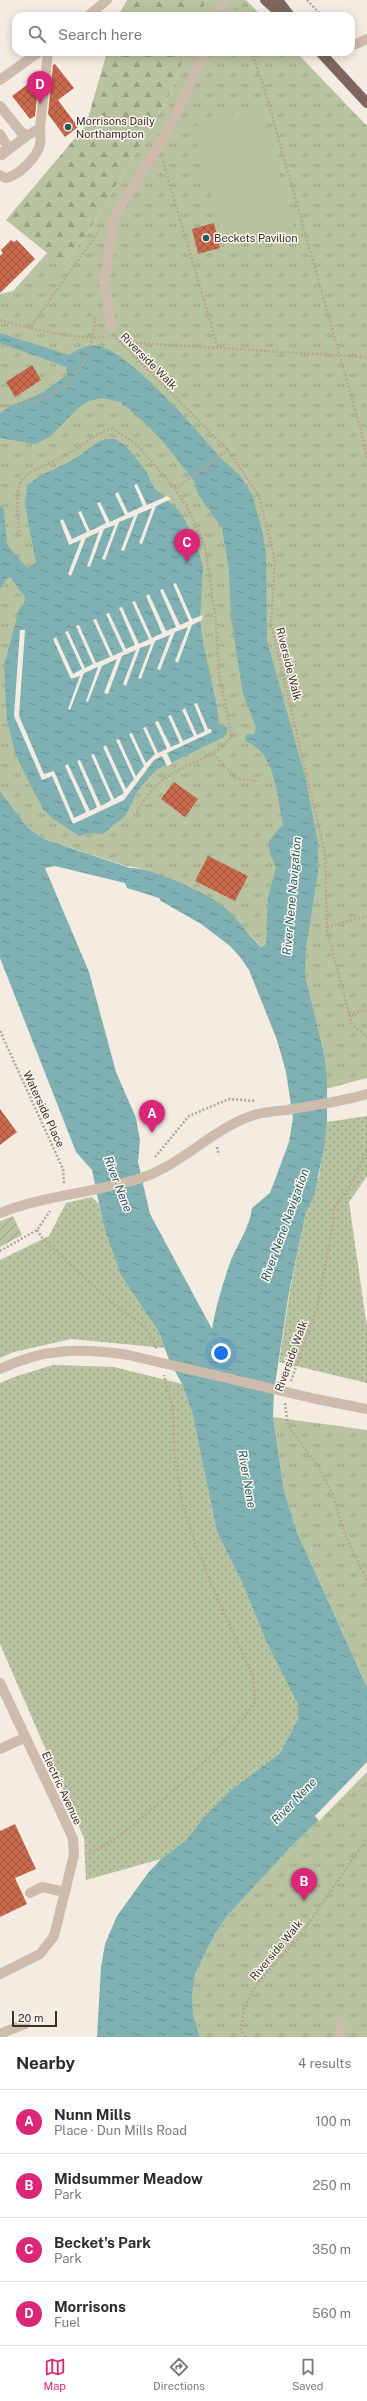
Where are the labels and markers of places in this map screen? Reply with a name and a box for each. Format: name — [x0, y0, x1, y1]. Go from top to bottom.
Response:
pin: D — [27, 71, 53, 104]
place label: Morrisons Daily Northampton — [76, 115, 155, 140]
marker: Morrisons Daily Northampton — [63, 122, 73, 132]
place label: Beckets Pavilion — [214, 232, 298, 244]
marker: Beckets Pavilion — [201, 233, 211, 243]
pin: C — [174, 529, 200, 562]
pin: A — [139, 1100, 165, 1133]
pin: B — [291, 1868, 317, 1901]

